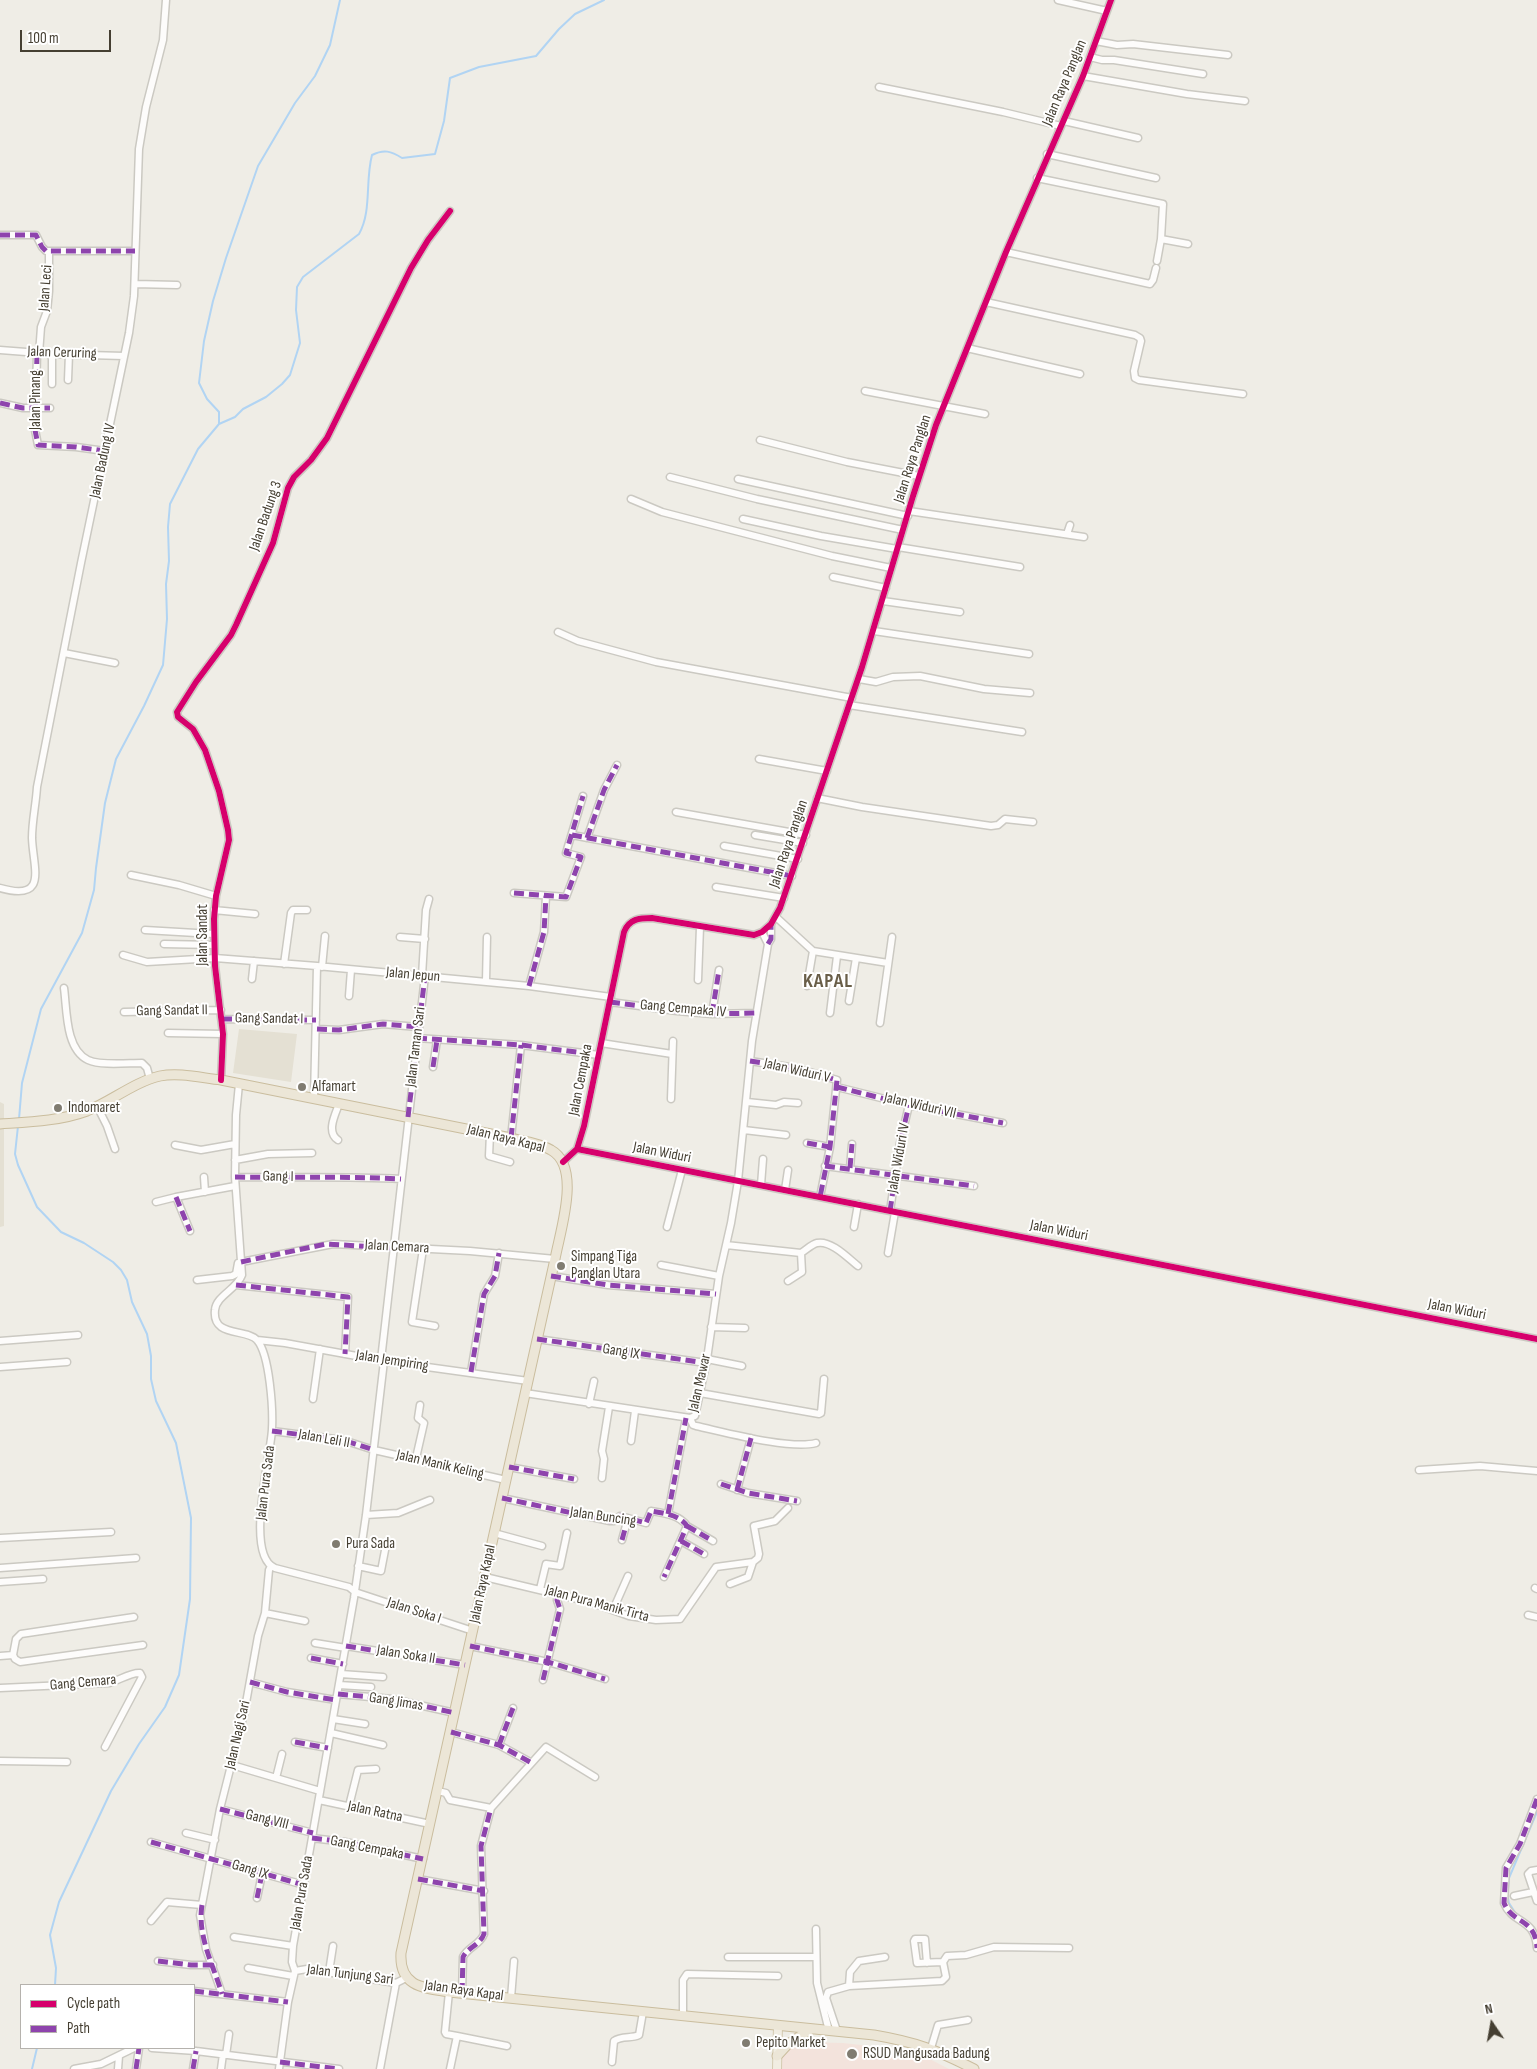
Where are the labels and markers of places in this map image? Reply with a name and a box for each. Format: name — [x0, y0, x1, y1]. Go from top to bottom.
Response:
place label: Alfamart — [312, 1078, 356, 1096]
marker: Alfamart — [296, 1081, 308, 1093]
place label: Indomaret — [68, 1099, 120, 1117]
marker: Indomaret — [52, 1102, 64, 1114]
place label: Simpang Tiga Panglan Utara — [571, 1248, 640, 1283]
marker: Simpang Tiga Panglan Utara — [555, 1260, 567, 1272]
place label: Pura Sada — [346, 1535, 395, 1553]
marker: Pura Sada — [330, 1538, 342, 1550]
place label: Pepito Market — [756, 2034, 825, 2052]
marker: Pepito Market — [740, 2037, 752, 2049]
place label: RSUD Mangusada Badung — [863, 2045, 990, 2063]
marker: RSUD Mangusada Badung — [845, 2047, 859, 2061]

